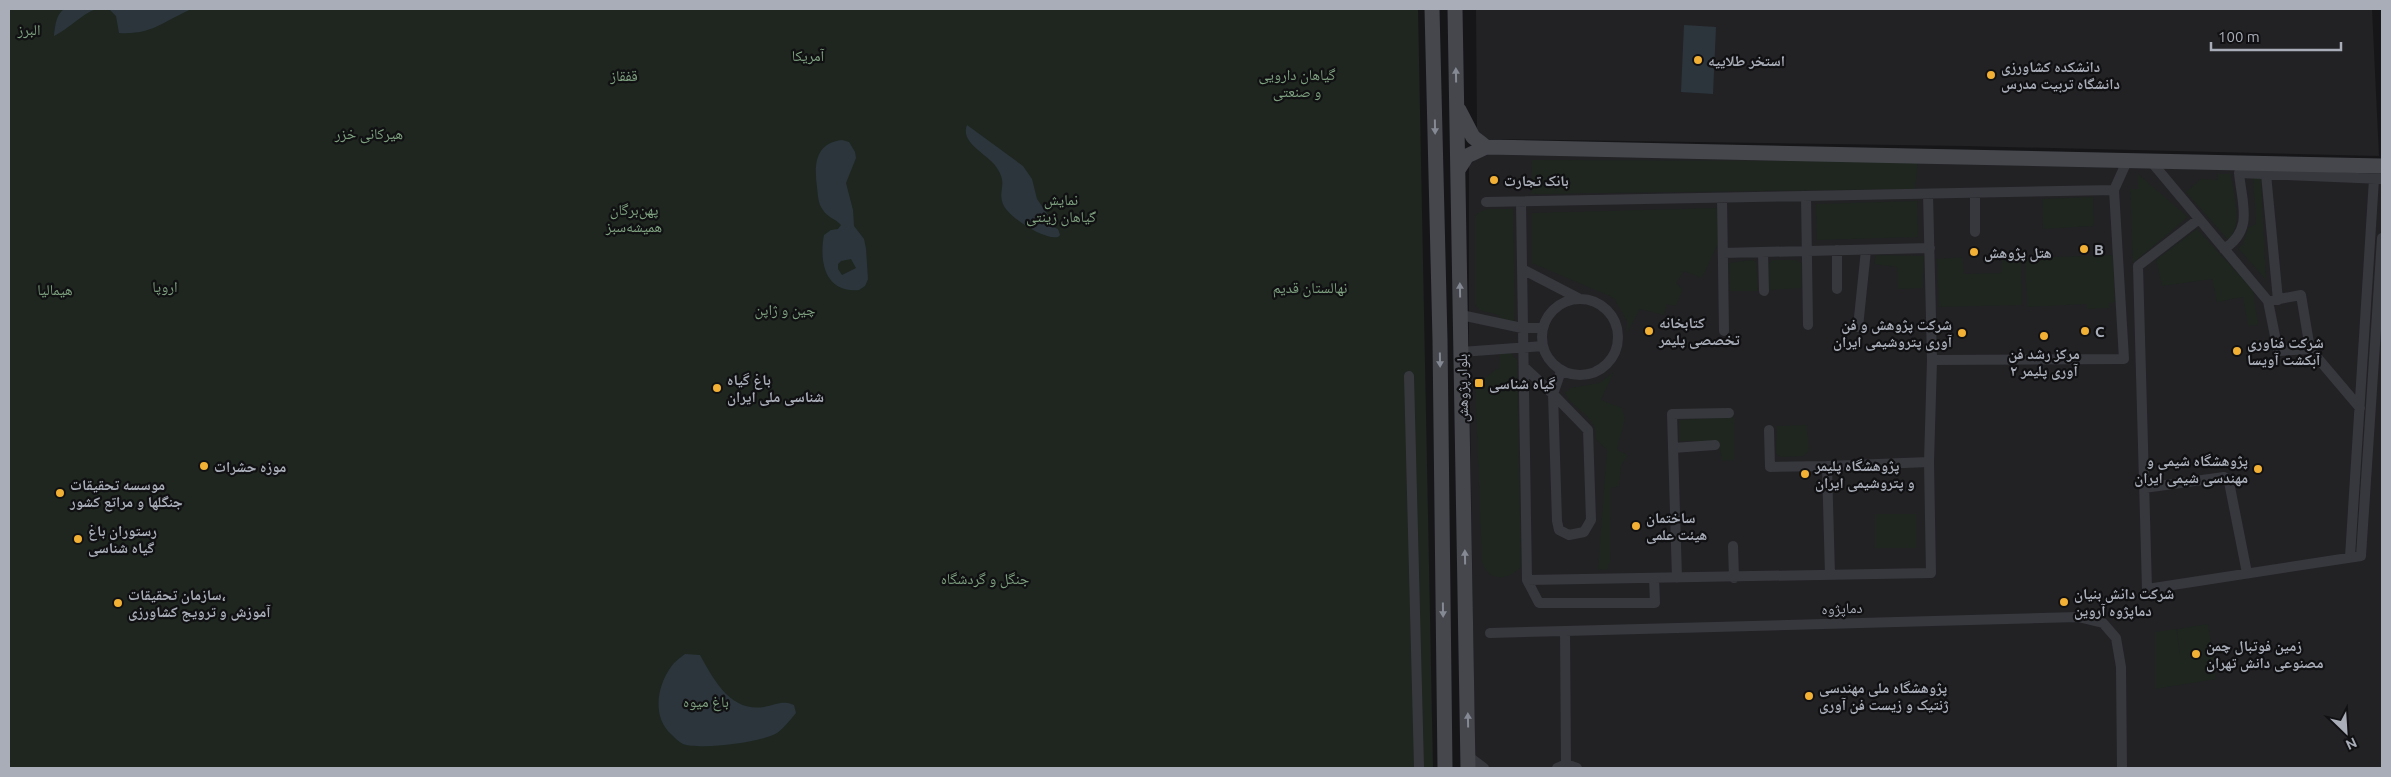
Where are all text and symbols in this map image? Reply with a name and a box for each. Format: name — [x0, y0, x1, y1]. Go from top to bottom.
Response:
scale bar — [2211, 20, 2341, 52]
park label: البرز — [17, 21, 40, 39]
text: 100 m — [2218, 28, 2260, 45]
park label: آمریکا — [792, 47, 825, 65]
place label: استخر طلاییه — [1708, 52, 1785, 69]
marker: استخر طلاییه — [1692, 54, 1704, 66]
place label: دانشکده کشاورزی دانشگاه تربیت مدرس — [2001, 58, 2120, 93]
park label: گیاهان دارویی و صنعتی — [1258, 66, 1336, 102]
one-way arrow — [1452, 66, 1460, 82]
park label: قفقاز — [609, 67, 638, 85]
marker: دانشکده کشاورزی دانشگاه تربیت مدرس — [1985, 69, 1997, 81]
one-way arrow — [1431, 120, 1439, 136]
park label: هیرکانی خزر — [334, 125, 403, 144]
place label: بانک تجارت — [1504, 172, 1569, 189]
marker: بانک تجارت — [1488, 174, 1500, 186]
park label: نمایش گیاهان زینتی — [1026, 191, 1096, 227]
park label: پهن‌برگان همیشه‌سبز — [605, 201, 662, 236]
place label: B — [2094, 241, 2104, 258]
marker: B — [2078, 243, 2090, 255]
place label: هتل پژوهش — [1984, 244, 2052, 262]
marker: هتل پژوهش — [1968, 246, 1980, 258]
park label: اروپا — [152, 278, 178, 296]
park label: نهالستان قدیم — [1273, 279, 1347, 298]
park label: هیمالیا — [37, 281, 73, 298]
one-way arrow — [1456, 281, 1464, 297]
park label: چین و ژاپن — [755, 301, 816, 320]
place label: کتابخانه تخصصی پلیمر — [1658, 314, 1740, 349]
place label: شرکت پژوهش و فن آوری پتروشیمی ایران — [1833, 316, 1953, 351]
place label: C — [2095, 323, 2105, 340]
marker: کتابخانه تخصصی پلیمر — [1643, 325, 1655, 337]
marker: C — [2079, 325, 2091, 337]
marker: شرکت پژوهش و فن آوری پتروشیمی ایران — [1956, 327, 1968, 339]
marker: مرکز رشد فن آوری پلیمر ۲ — [2038, 330, 2050, 342]
place label: شرکت فناوری آبکشت آویسا — [2247, 334, 2324, 368]
place label: مرکز رشد فن آوری پلیمر ۲ — [2008, 345, 2080, 380]
marker: شرکت فناوری آبکشت آویسا — [2231, 345, 2243, 357]
one-way arrow — [1436, 352, 1444, 368]
street label: بلوار پژوهش — [1453, 353, 1473, 423]
place label: باغ گیاه‌ شناسی ملی ایران — [727, 371, 824, 406]
place label: گیاه شناسی — [1489, 375, 1556, 393]
marker: گیاه شناسی — [1473, 377, 1485, 389]
marker: باغ گیاه‌ شناسی ملی ایران — [711, 382, 723, 394]
place label: پژوهشگاه شیمی و مهندسی شیمی ایران — [2134, 452, 2248, 487]
place label: پژوهشگاه پلیمر و پتروشیمی ایران — [1814, 457, 1915, 492]
place label: موزه حشرات — [214, 458, 286, 475]
marker: موزه حشرات — [198, 460, 210, 472]
marker: پژوهشگاه شیمی و مهندسی شیمی ایران — [2252, 463, 2264, 475]
marker: پژوهشگاه پلیمر و پتروشیمی ایران — [1799, 468, 1811, 480]
place label: موسسه تحقیقات جنگلها و مراتع کشور — [69, 476, 183, 512]
marker: موسسه تحقیقات جنگلها و مراتع کشور — [54, 487, 66, 499]
place label: ساختمان هیئت علمی — [1646, 509, 1707, 544]
marker: ساختمان هیئت علمی — [1630, 520, 1642, 532]
place label: رستوران باغ گیاه شناسی — [88, 522, 157, 557]
marker: رستوران باغ گیاه شناسی — [72, 533, 84, 545]
one-way arrow — [1461, 549, 1469, 565]
park label: جنگل و گردشگاه — [941, 570, 1030, 589]
place label: شرکت دانش بنیان دماپژوه آروین — [2074, 585, 2174, 620]
place label: سازمان تحقیقات، آموزش و ترویج کشاورزی — [128, 586, 271, 622]
marker: شرکت دانش بنیان دماپژوه آروین — [2058, 596, 2070, 608]
marker: سازمان تحقیقات، آموزش و ترویج کشاورزی — [112, 597, 124, 609]
street label: دماپژوه — [1821, 599, 1863, 618]
one-way arrow — [1439, 602, 1447, 618]
place label: زمین فوتبال چمن مصنوعی دانش تهران — [2206, 637, 2324, 672]
marker: زمین فوتبال چمن مصنوعی دانش تهران — [2190, 648, 2202, 660]
place label: پژوهشگاه ملی مهندسی ژنتیک و زیست فن آوری — [1819, 679, 1949, 714]
marker: پژوهشگاه ملی مهندسی ژنتیک و زیست فن آوری — [1803, 690, 1815, 702]
park label: باغ میوه — [683, 693, 729, 712]
north arrow — [2321, 707, 2371, 757]
one-way arrow — [1463, 711, 1471, 727]
text: N — [2343, 734, 2360, 753]

